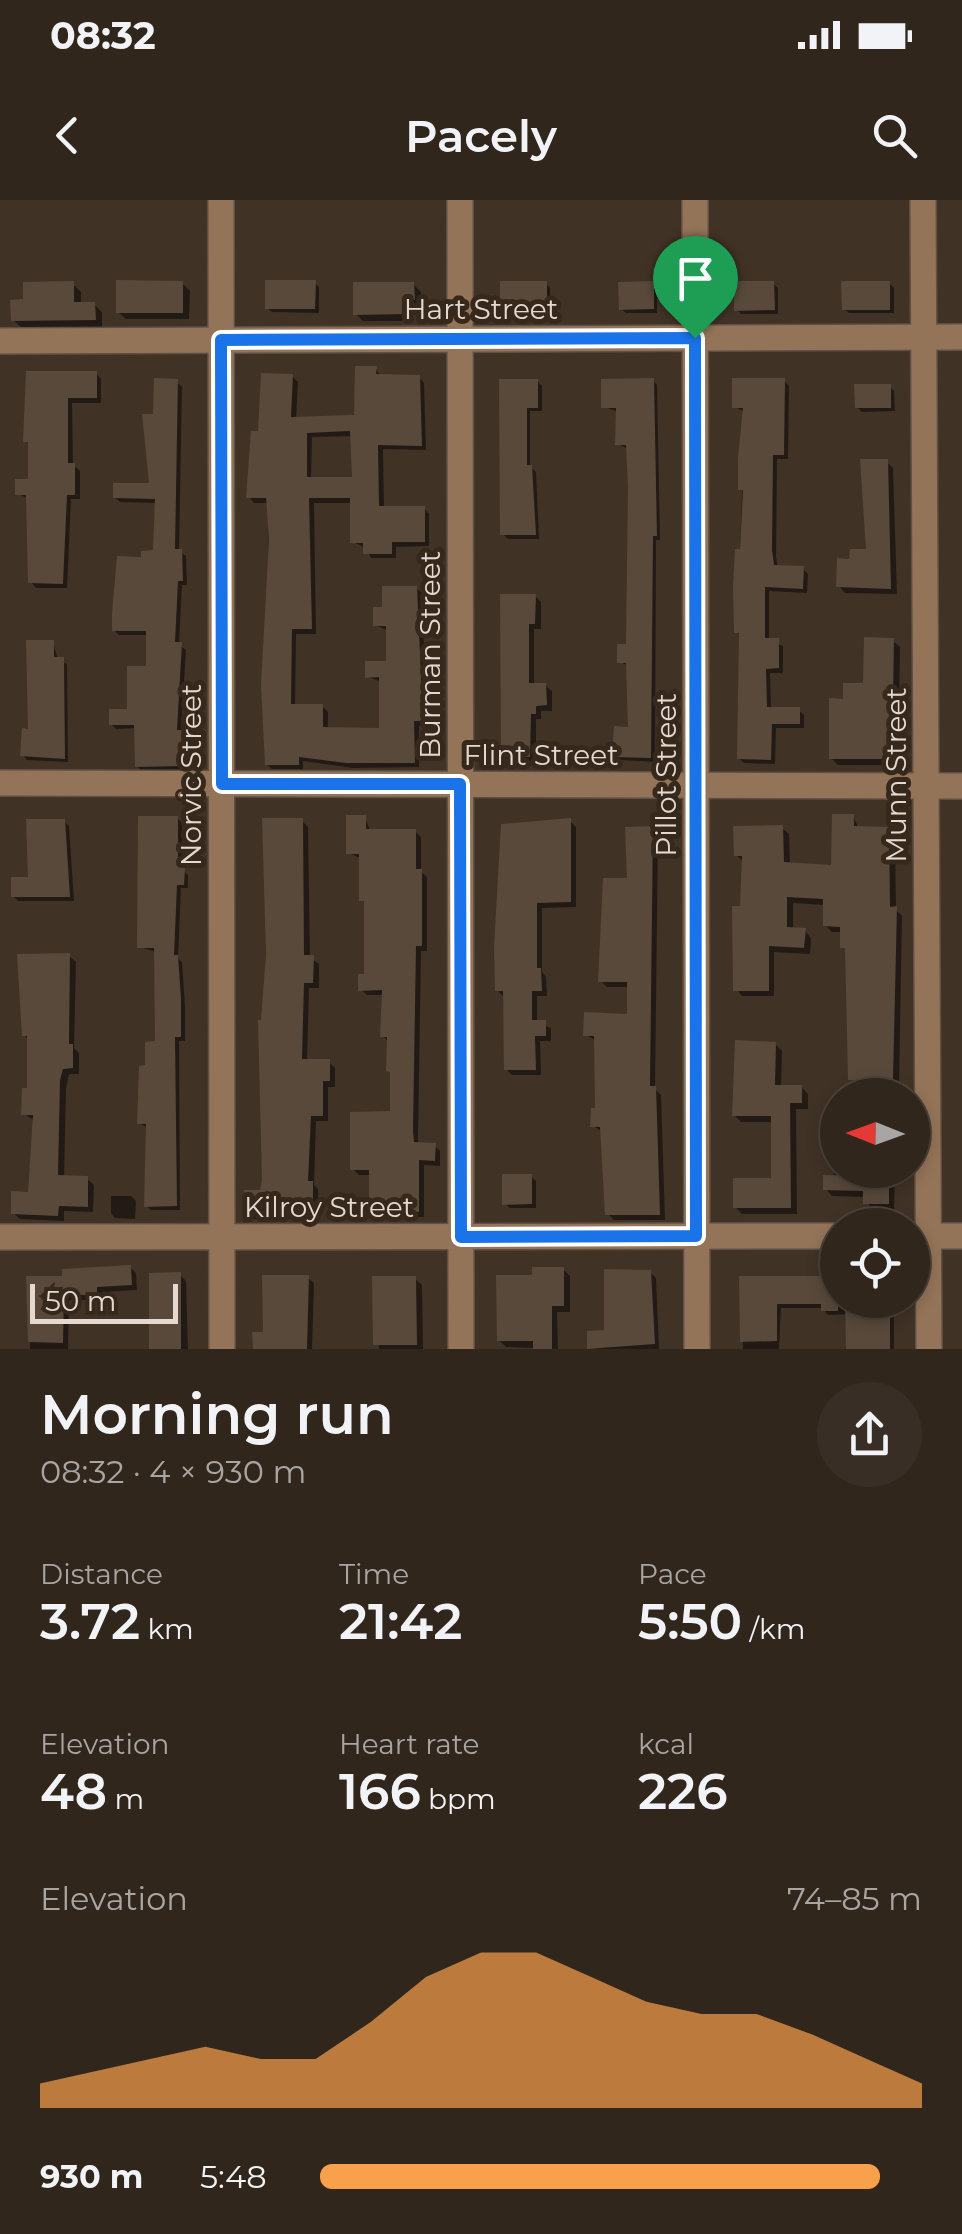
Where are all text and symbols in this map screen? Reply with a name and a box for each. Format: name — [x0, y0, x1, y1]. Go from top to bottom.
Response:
text: 08:32 — [50, 12, 156, 59]
icon: back — [40, 108, 95, 163]
text: Pacely — [405, 108, 557, 163]
icon: search — [867, 108, 922, 163]
pin — [653, 236, 738, 339]
icon: arrive — [668, 251, 723, 306]
street label: Hart Street — [404, 292, 558, 326]
street label: Burman Street — [413, 551, 447, 759]
street label: Norvic Street — [174, 684, 208, 866]
street label: Munn Street — [879, 687, 913, 863]
street label: Pillot Street — [649, 693, 683, 857]
street label: Flint Street — [463, 738, 619, 772]
north arrow — [820, 1078, 930, 1188]
map controls — [820, 1078, 930, 1318]
street label: Kilroy Street — [244, 1190, 414, 1224]
button: locate — [820, 1208, 930, 1318]
scale bar — [30, 1279, 178, 1324]
text: 50 m — [45, 1284, 116, 1318]
text: Morning run — [40, 1381, 394, 1448]
button: share — [817, 1382, 922, 1487]
text: 08:32 · 4 × 930 m — [40, 1452, 306, 1491]
text: Distance — [40, 1557, 163, 1591]
text: Time — [339, 1557, 409, 1591]
text: Pace — [638, 1557, 707, 1591]
text: 3.72 — [40, 1591, 140, 1652]
text: 21:42 — [339, 1591, 462, 1652]
text: 5:50 — [638, 1591, 742, 1652]
text: km — [140, 1612, 194, 1646]
text: /km — [742, 1612, 805, 1646]
text: Elevation — [40, 1727, 169, 1761]
text: Heart rate — [339, 1727, 480, 1761]
text: kcal — [638, 1727, 694, 1761]
text: 48 — [40, 1761, 107, 1822]
text: 166 — [339, 1761, 421, 1822]
text: 226 — [638, 1761, 728, 1822]
text: m — [107, 1782, 144, 1816]
text: bpm — [421, 1782, 496, 1816]
text: Elevation — [40, 1879, 188, 1918]
text: 74–85 m — [787, 1879, 922, 1918]
text: 930 m — [40, 2157, 143, 2196]
text: 5:48 — [200, 2157, 267, 2196]

